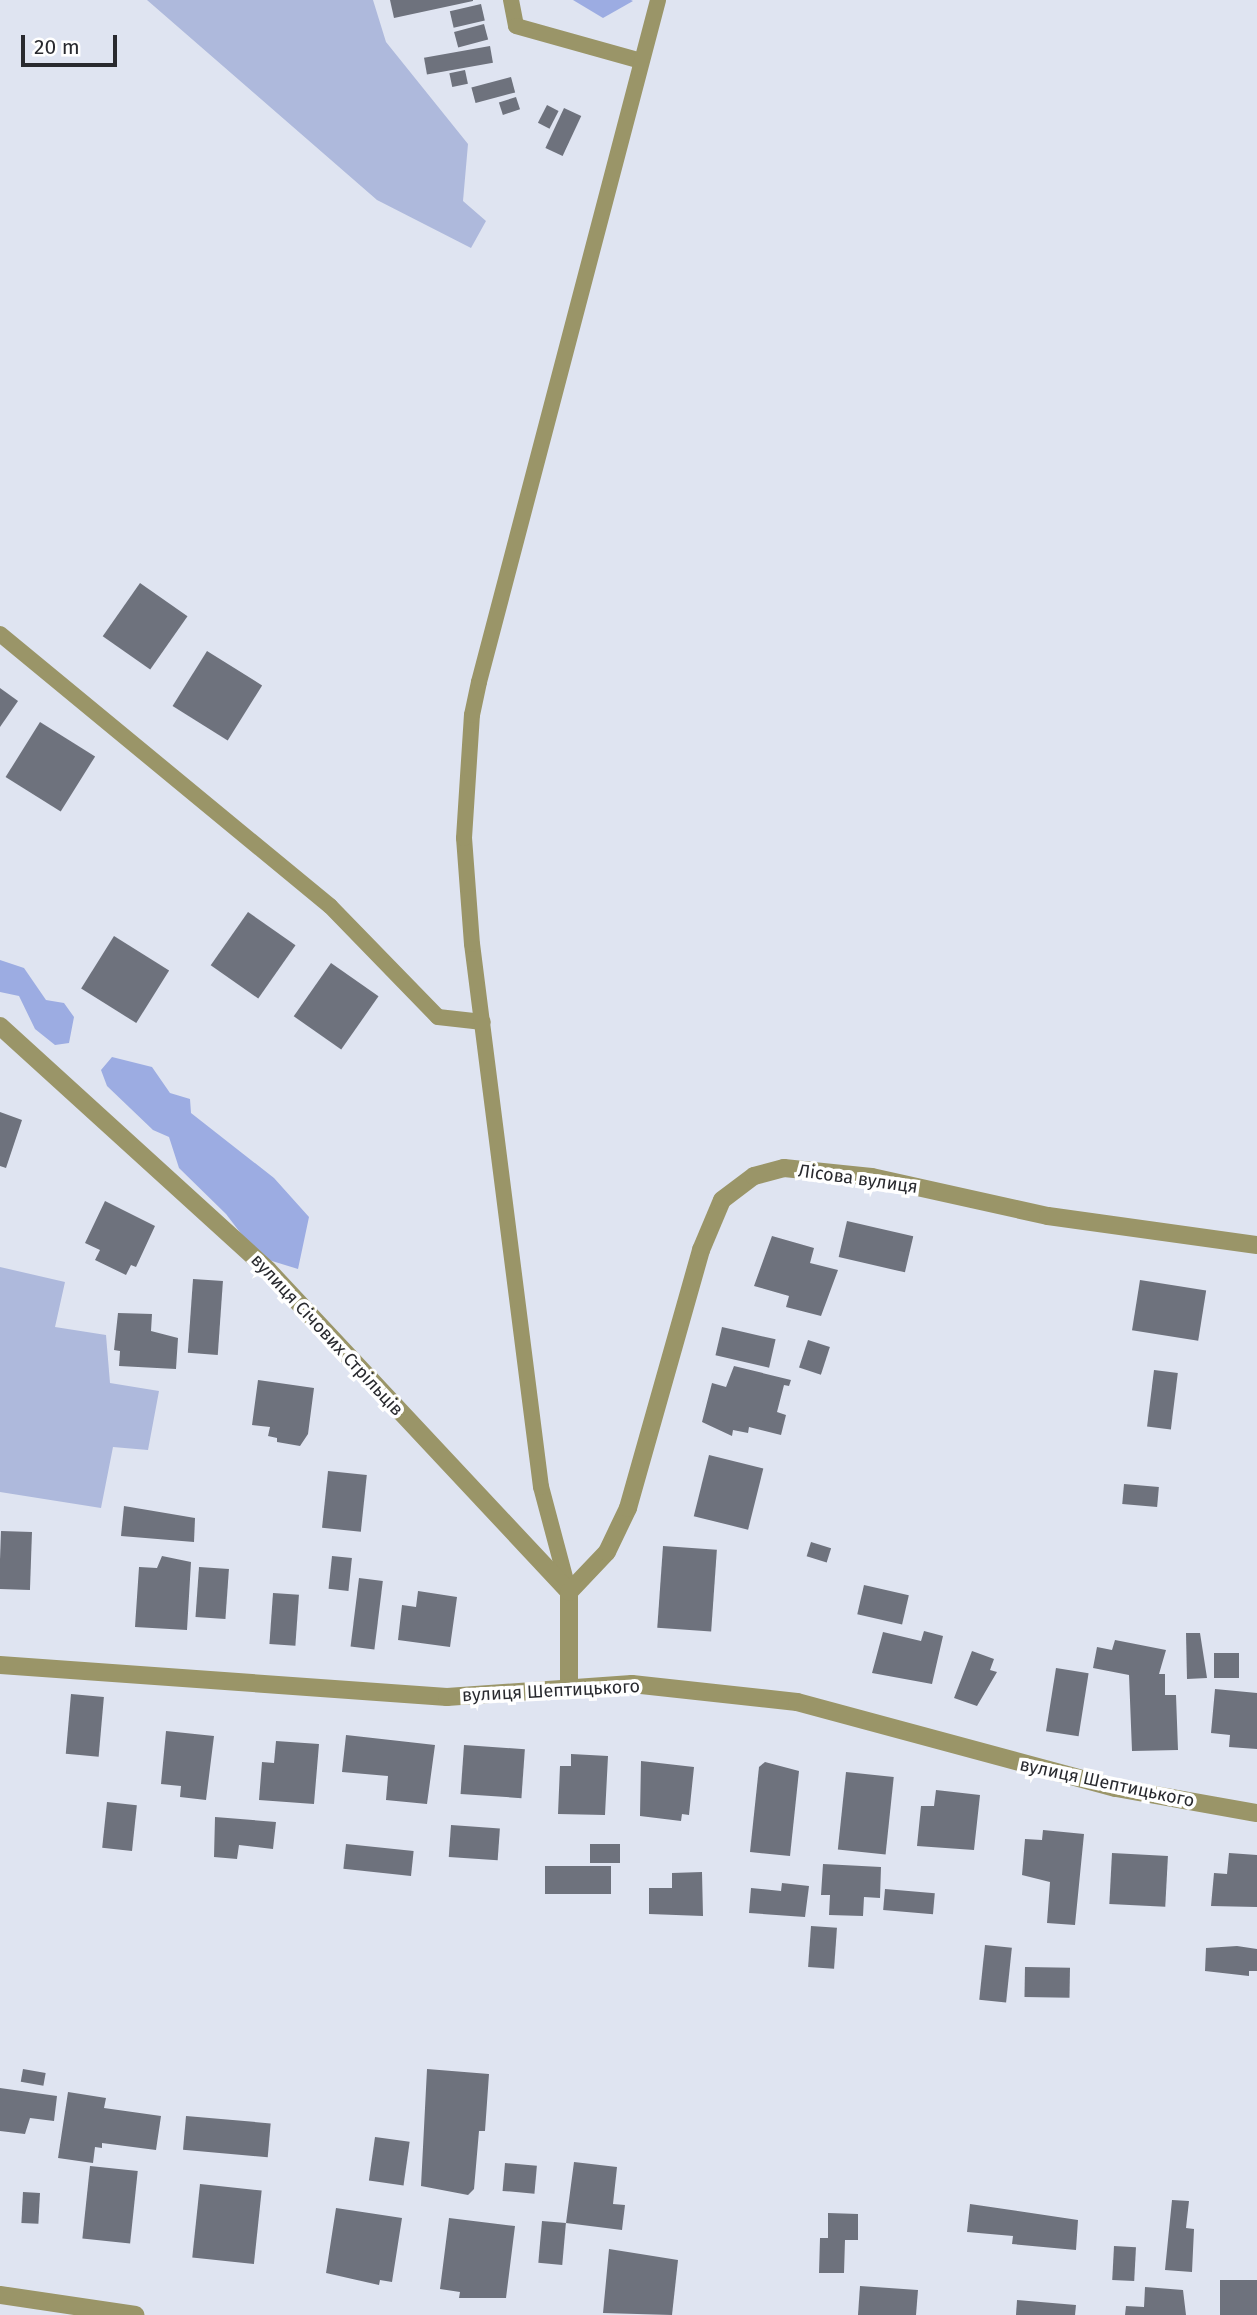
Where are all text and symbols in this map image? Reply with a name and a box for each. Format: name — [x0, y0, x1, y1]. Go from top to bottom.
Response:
scale bar — [24, 21, 121, 65]
text: 20 m — [34, 34, 80, 60]
street label: Лісова вулиця — [797, 1160, 919, 1198]
street label: вулиця Січових Стрільців — [246, 1250, 408, 1420]
street label: вулиця Шептицького — [461, 1676, 641, 1706]
street label: вулиця Шептицького — [1018, 1754, 1196, 1812]

